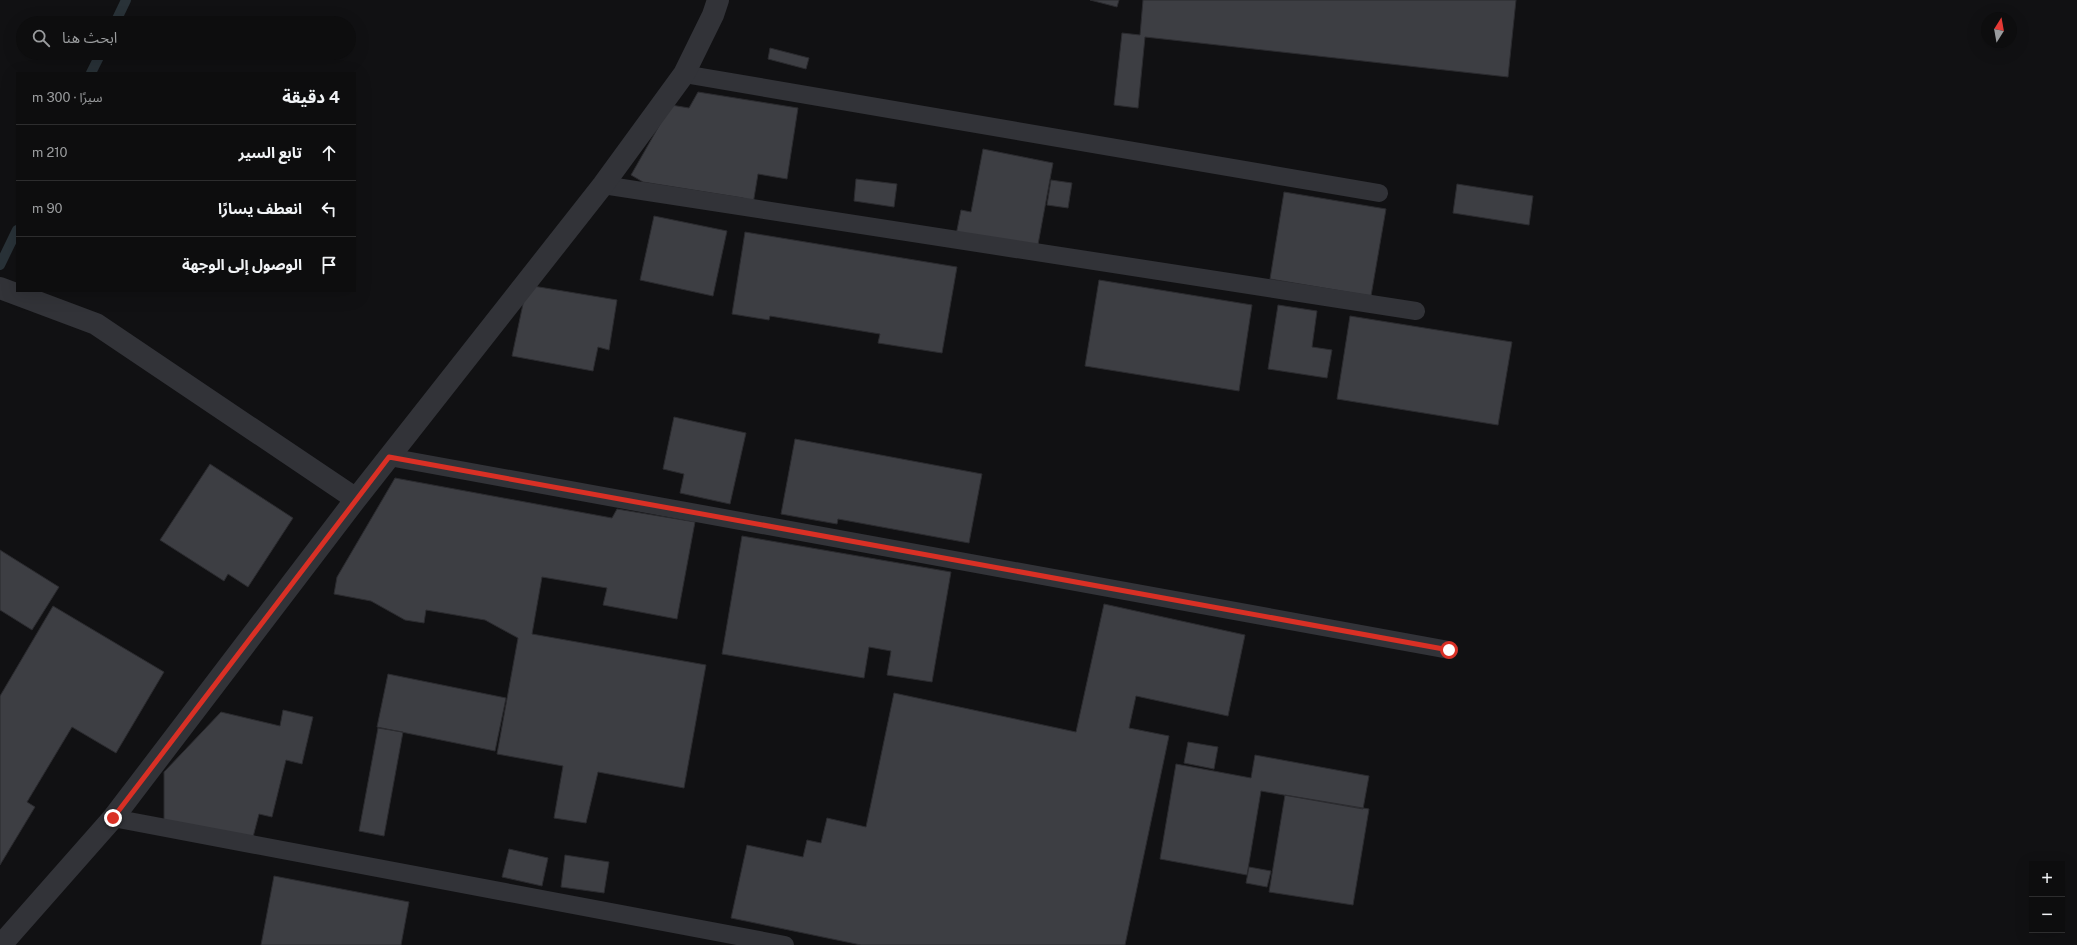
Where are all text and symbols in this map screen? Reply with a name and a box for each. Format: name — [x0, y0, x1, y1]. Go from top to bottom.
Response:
north arrow — [1981, 12, 2017, 48]
search box — [16, 16, 356, 60]
icon: search — [30, 27, 52, 49]
text: ابحث هنا — [62, 29, 117, 46]
text: 4 دقيقة — [282, 87, 340, 107]
text: سيرًا · 300 m — [32, 90, 103, 105]
icon: ahead — [318, 142, 340, 164]
text: تابع السير — [238, 144, 302, 161]
text: 210 m — [32, 145, 67, 160]
icon: left — [318, 198, 340, 220]
text: انعطف يسارًا — [218, 200, 302, 217]
text: 90 m — [32, 201, 62, 216]
icon: arrive — [318, 254, 340, 276]
text: الوصول إلى الوجهة — [182, 256, 302, 273]
route start — [1440, 641, 1458, 659]
route end — [104, 809, 122, 827]
map controls — [2029, 861, 2065, 933]
button: + — [2029, 861, 2065, 897]
button: − — [2029, 897, 2065, 933]

